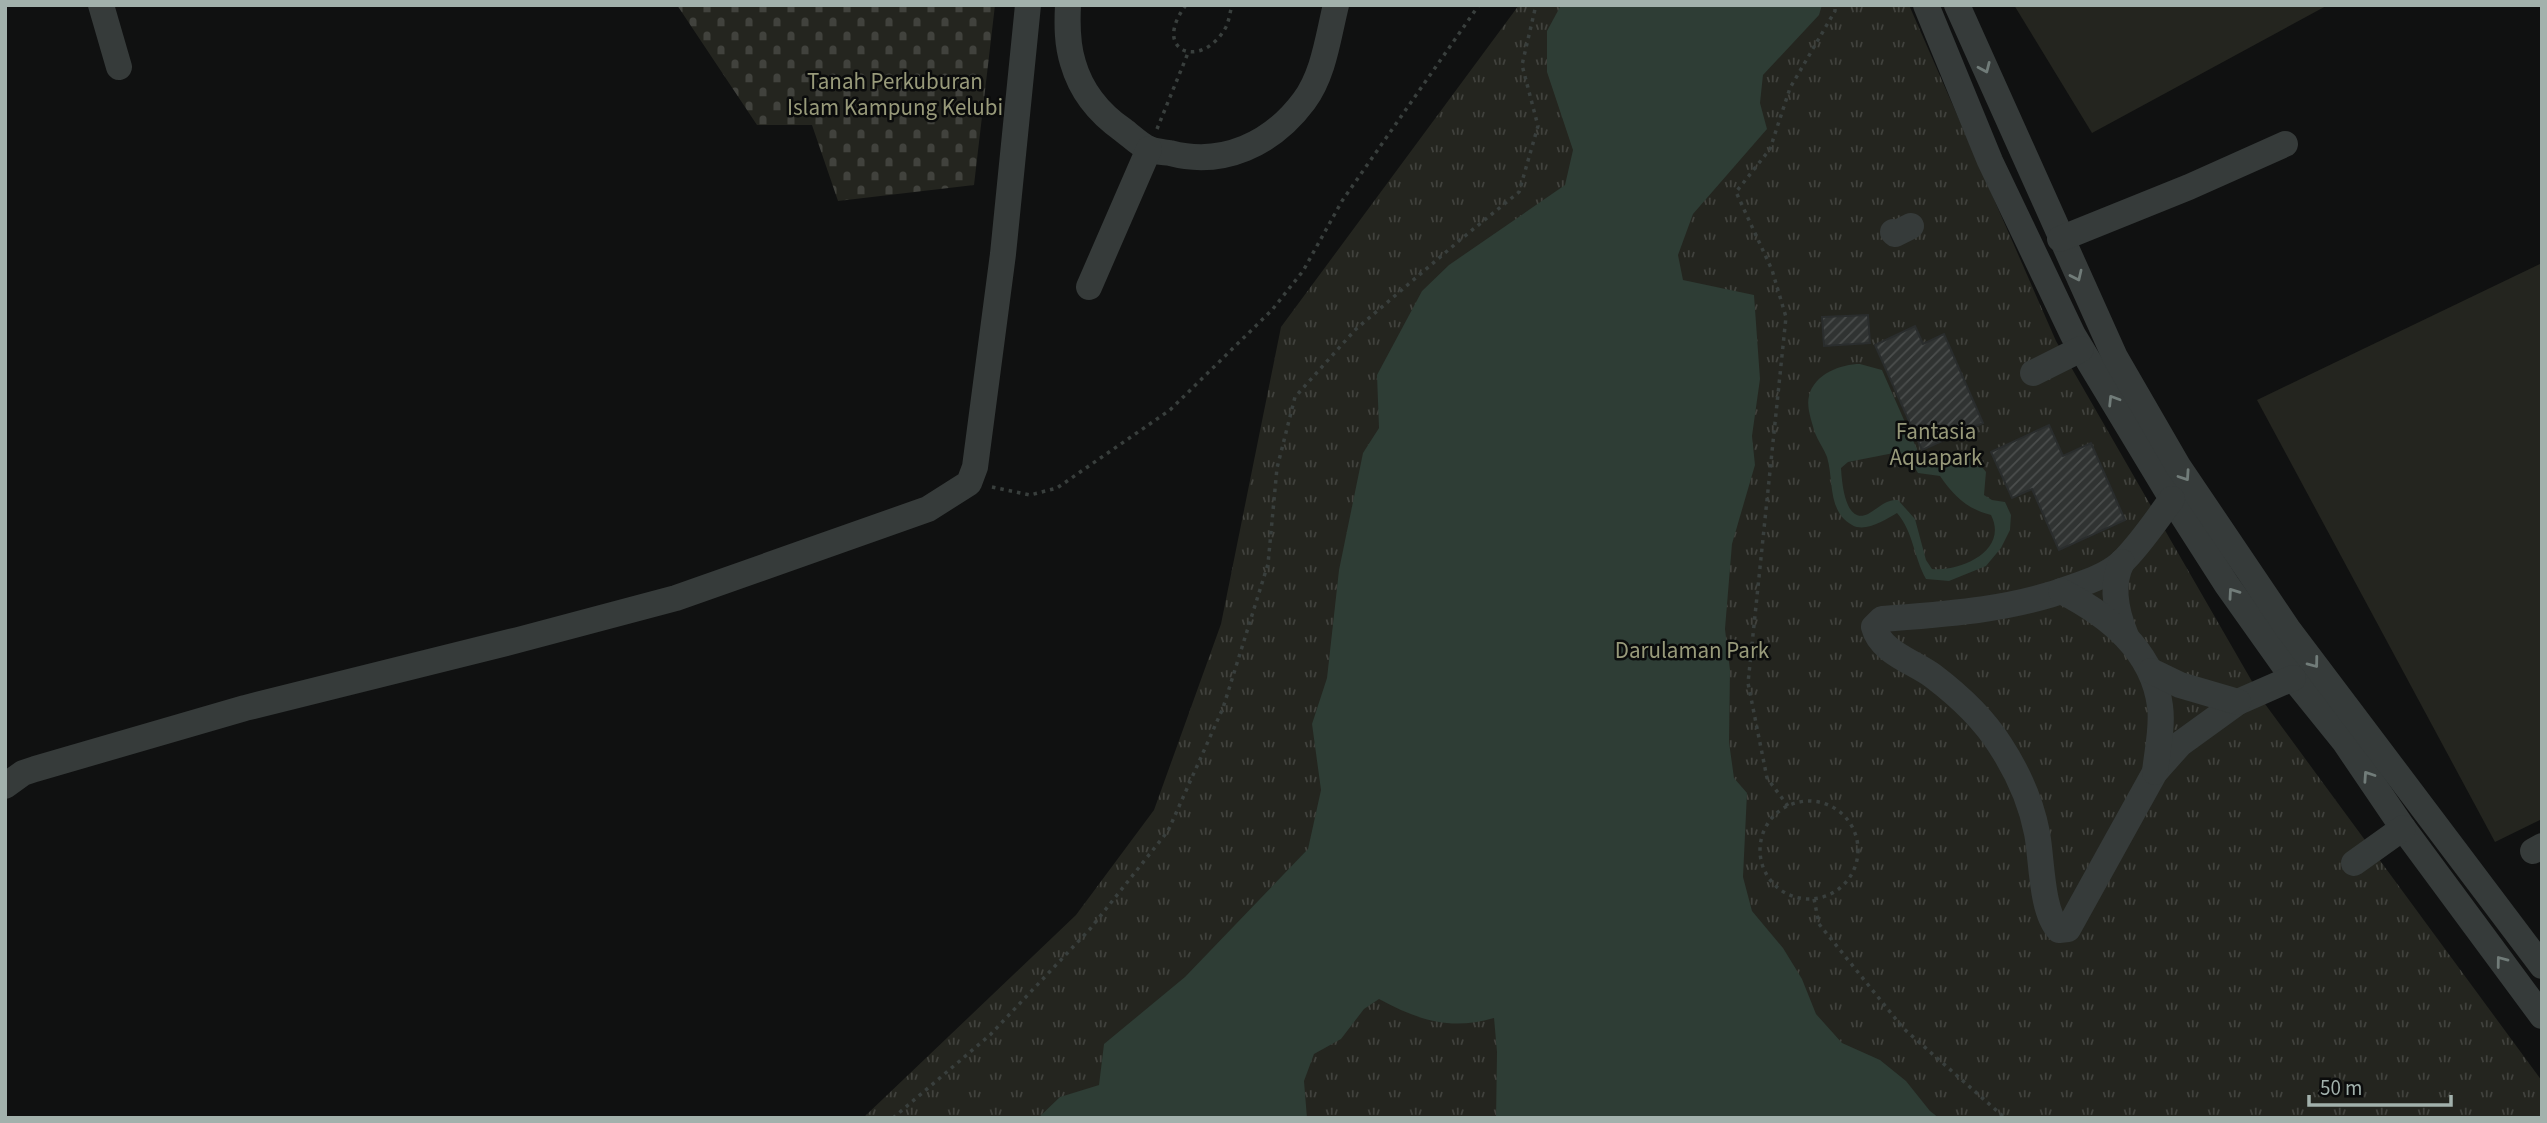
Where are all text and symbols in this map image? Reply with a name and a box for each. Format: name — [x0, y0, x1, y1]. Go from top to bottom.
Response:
one-way arrow — [1977, 61, 1991, 73]
park label: Tanah Perkuburan Islam Kampung Kelubi — [787, 65, 1003, 124]
one-way arrow — [2069, 269, 2083, 281]
one-way arrow — [2109, 395, 2122, 408]
park label: Fantasia Aquapark — [1890, 415, 1983, 474]
one-way arrow — [2176, 468, 2189, 481]
one-way arrow — [2229, 588, 2241, 601]
park label: Darulaman Park — [1615, 634, 1770, 667]
one-way arrow — [2306, 655, 2318, 668]
one-way arrow — [2363, 771, 2376, 784]
one-way arrow — [2496, 957, 2509, 969]
scale bar — [2309, 1064, 2451, 1108]
text: 50 m — [2320, 1073, 2362, 1103]

